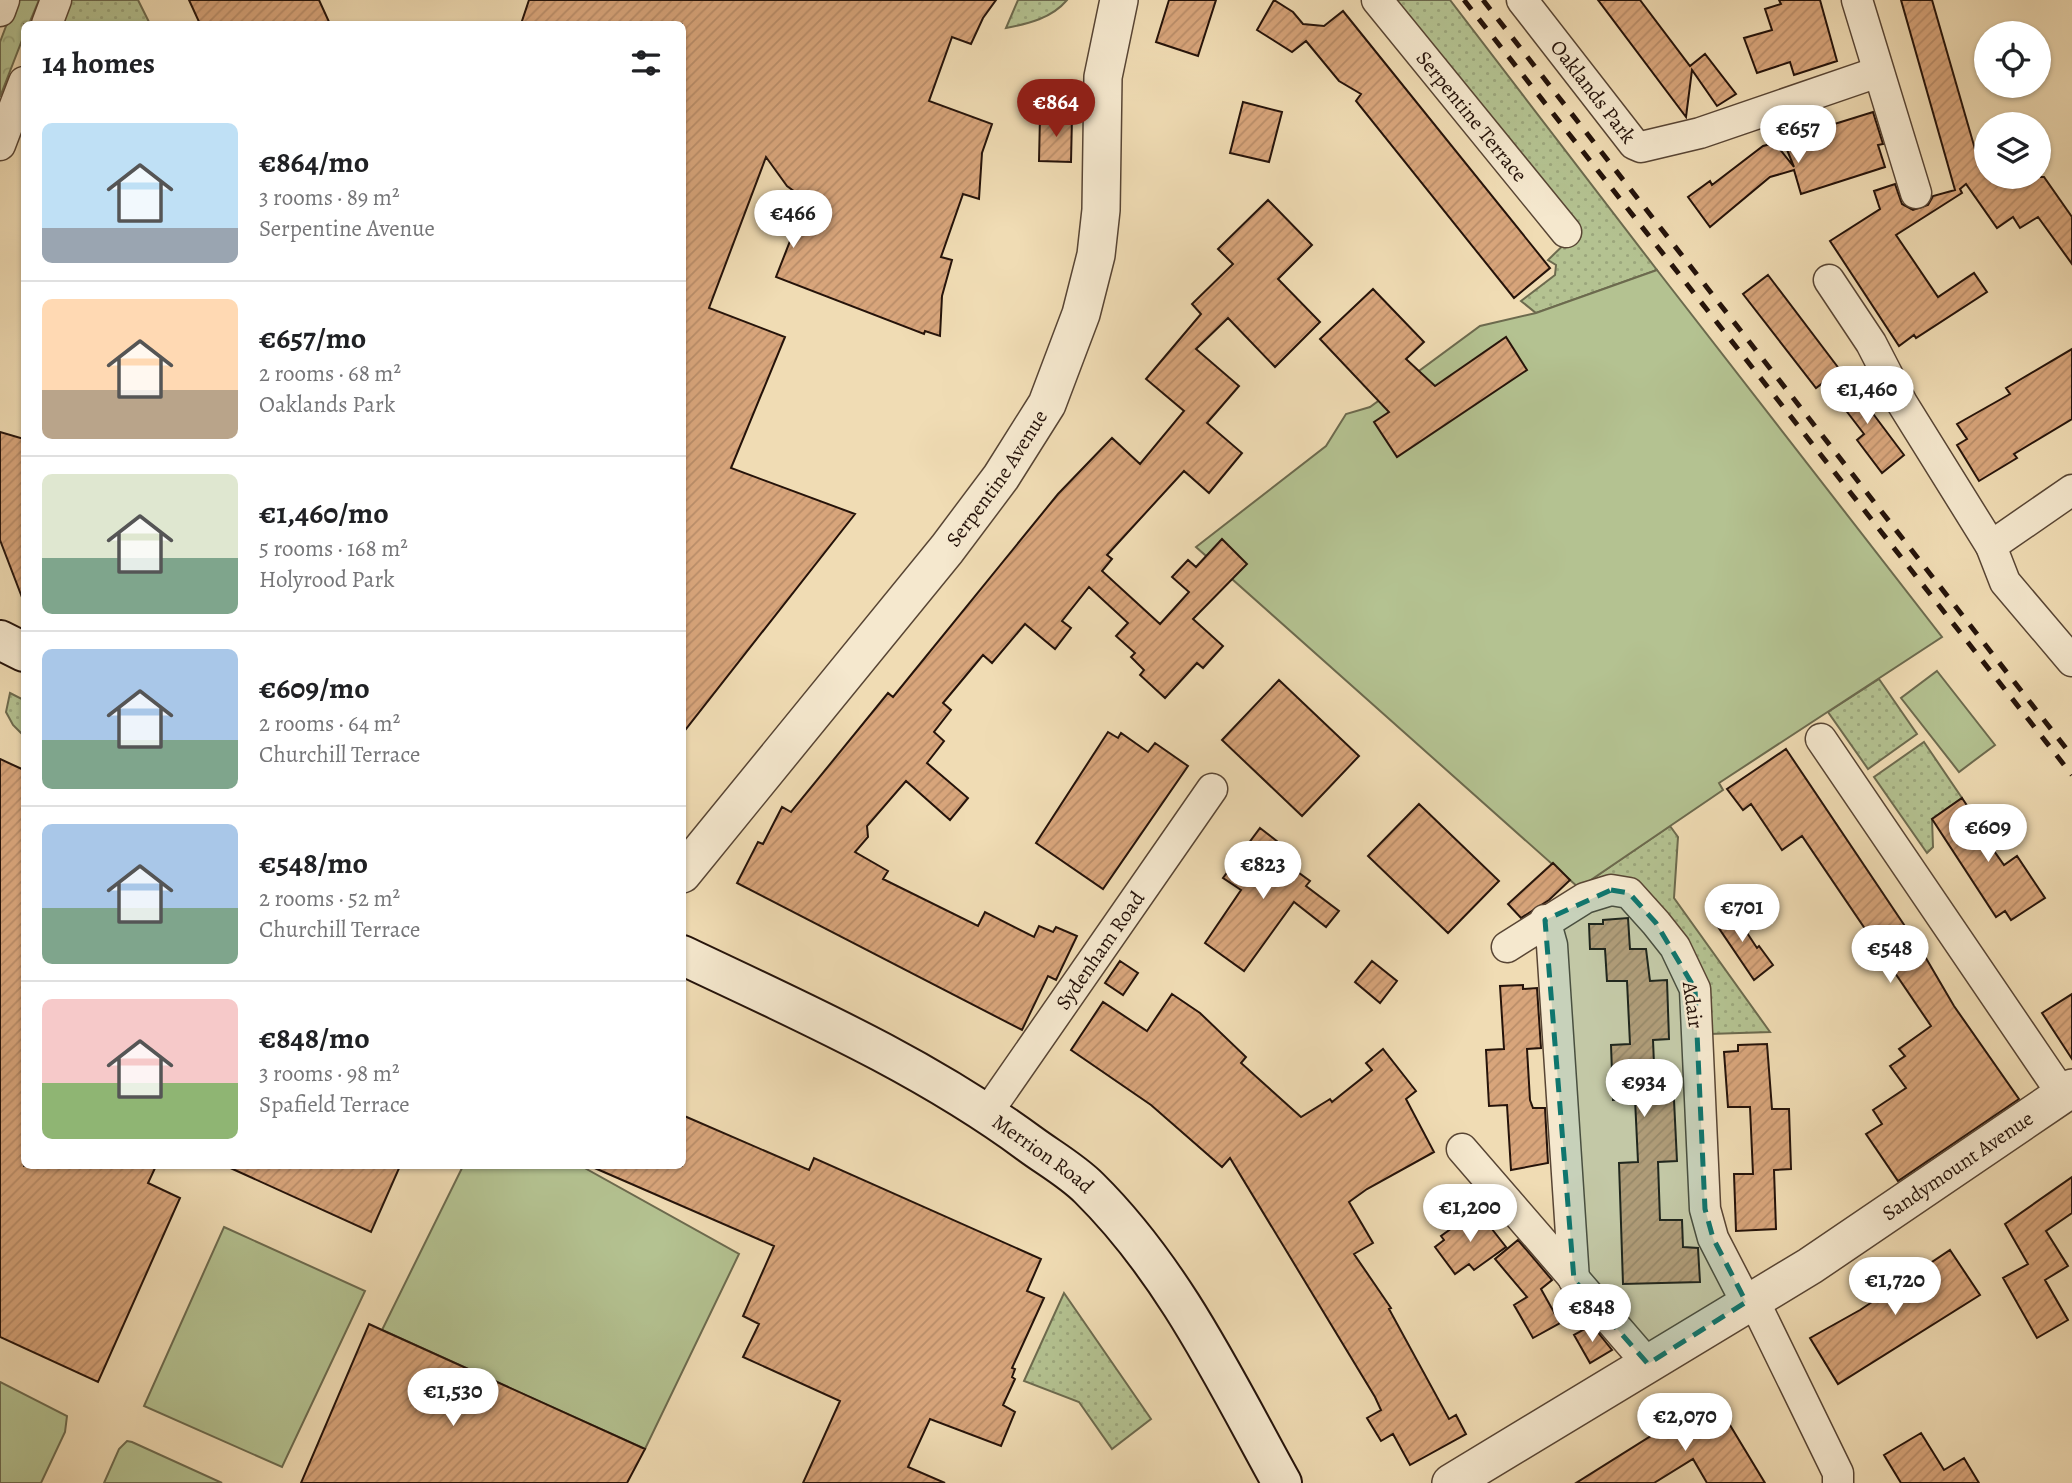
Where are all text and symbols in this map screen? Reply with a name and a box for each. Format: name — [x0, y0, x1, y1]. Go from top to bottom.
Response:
map controls — [1974, 21, 2051, 189]
button: locate — [1974, 21, 2051, 98]
street label: Oaklands Park — [1544, 34, 1643, 150]
text: 14 homes — [42, 43, 155, 83]
icon: filters — [627, 44, 665, 82]
street label: Serpentine Terrace — [1410, 45, 1534, 188]
pin: €864 — [1015, 80, 1097, 139]
text: €864 — [1033, 86, 1079, 117]
pin: €657 — [1757, 106, 1839, 165]
text: €657 — [1776, 112, 1820, 143]
button: layers — [1974, 112, 2051, 189]
text: €864/mo — [259, 142, 369, 182]
icon: home — [98, 151, 182, 235]
text: 3 rooms · 89 m² — [259, 182, 400, 213]
pin: €466 — [752, 190, 834, 250]
text: €466 — [770, 197, 816, 228]
text: Serpentine Avenue — [259, 213, 435, 244]
text: €657/mo — [259, 318, 366, 358]
icon: home — [98, 327, 182, 411]
text: 2 rooms · 68 m² — [259, 358, 401, 389]
pin: €1,460 — [1810, 366, 1924, 426]
text: €1,460 — [1837, 373, 1897, 404]
text: Oaklands Park — [259, 389, 395, 420]
street label: Serpentine Avenue — [940, 404, 1054, 552]
text: €1,460/mo — [259, 493, 389, 533]
icon: home — [98, 502, 182, 586]
text: 5 rooms · 168 m² — [259, 533, 408, 564]
text: Holyrood Park — [259, 564, 395, 595]
text: €609/mo — [259, 668, 370, 708]
icon: home — [98, 677, 182, 761]
text: 2 rooms · 64 m² — [259, 708, 400, 739]
text: Churchill Terrace — [259, 739, 420, 770]
pin: €609 — [1947, 804, 2029, 864]
text: €609 — [1965, 811, 2011, 842]
pin: €823 — [1222, 842, 1304, 901]
text: €548/mo — [259, 843, 368, 883]
text: €823 — [1240, 848, 1286, 879]
icon: home — [98, 852, 182, 936]
text: 2 rooms · 52 m² — [259, 883, 400, 914]
pin: €701 — [1701, 884, 1783, 944]
street label: Sydenham Road — [1049, 885, 1151, 1015]
text: €701 — [1721, 891, 1763, 922]
text: Churchill Terrace — [259, 914, 420, 945]
pin: €548 — [1849, 926, 1931, 985]
text: €548 — [1868, 932, 1912, 963]
street label: Adair — [1676, 979, 1710, 1030]
text: €848/mo — [259, 1018, 370, 1058]
icon: home — [98, 1027, 182, 1111]
text: 3 rooms · 98 m² — [259, 1058, 400, 1089]
pin: €934 — [1603, 1060, 1685, 1119]
text: €934 — [1622, 1066, 1666, 1097]
text: Spafield Terrace — [259, 1089, 410, 1120]
street label: Sandymount Avenue — [1876, 1104, 2039, 1227]
street label: Merrion Road — [987, 1108, 1101, 1200]
pin: €1,200 — [1413, 1184, 1527, 1244]
text: €1,200 — [1439, 1191, 1501, 1222]
pin: €1,720 — [1838, 1258, 1952, 1317]
text: €1,720 — [1865, 1264, 1925, 1295]
pin: €848 — [1551, 1284, 1633, 1344]
text: €848 — [1569, 1291, 1615, 1322]
pin: €1,530 — [396, 1368, 510, 1428]
text: €1,530 — [424, 1375, 482, 1406]
pin: €2,070 — [1628, 1394, 1742, 1453]
text: €2,070 — [1653, 1400, 1717, 1431]

